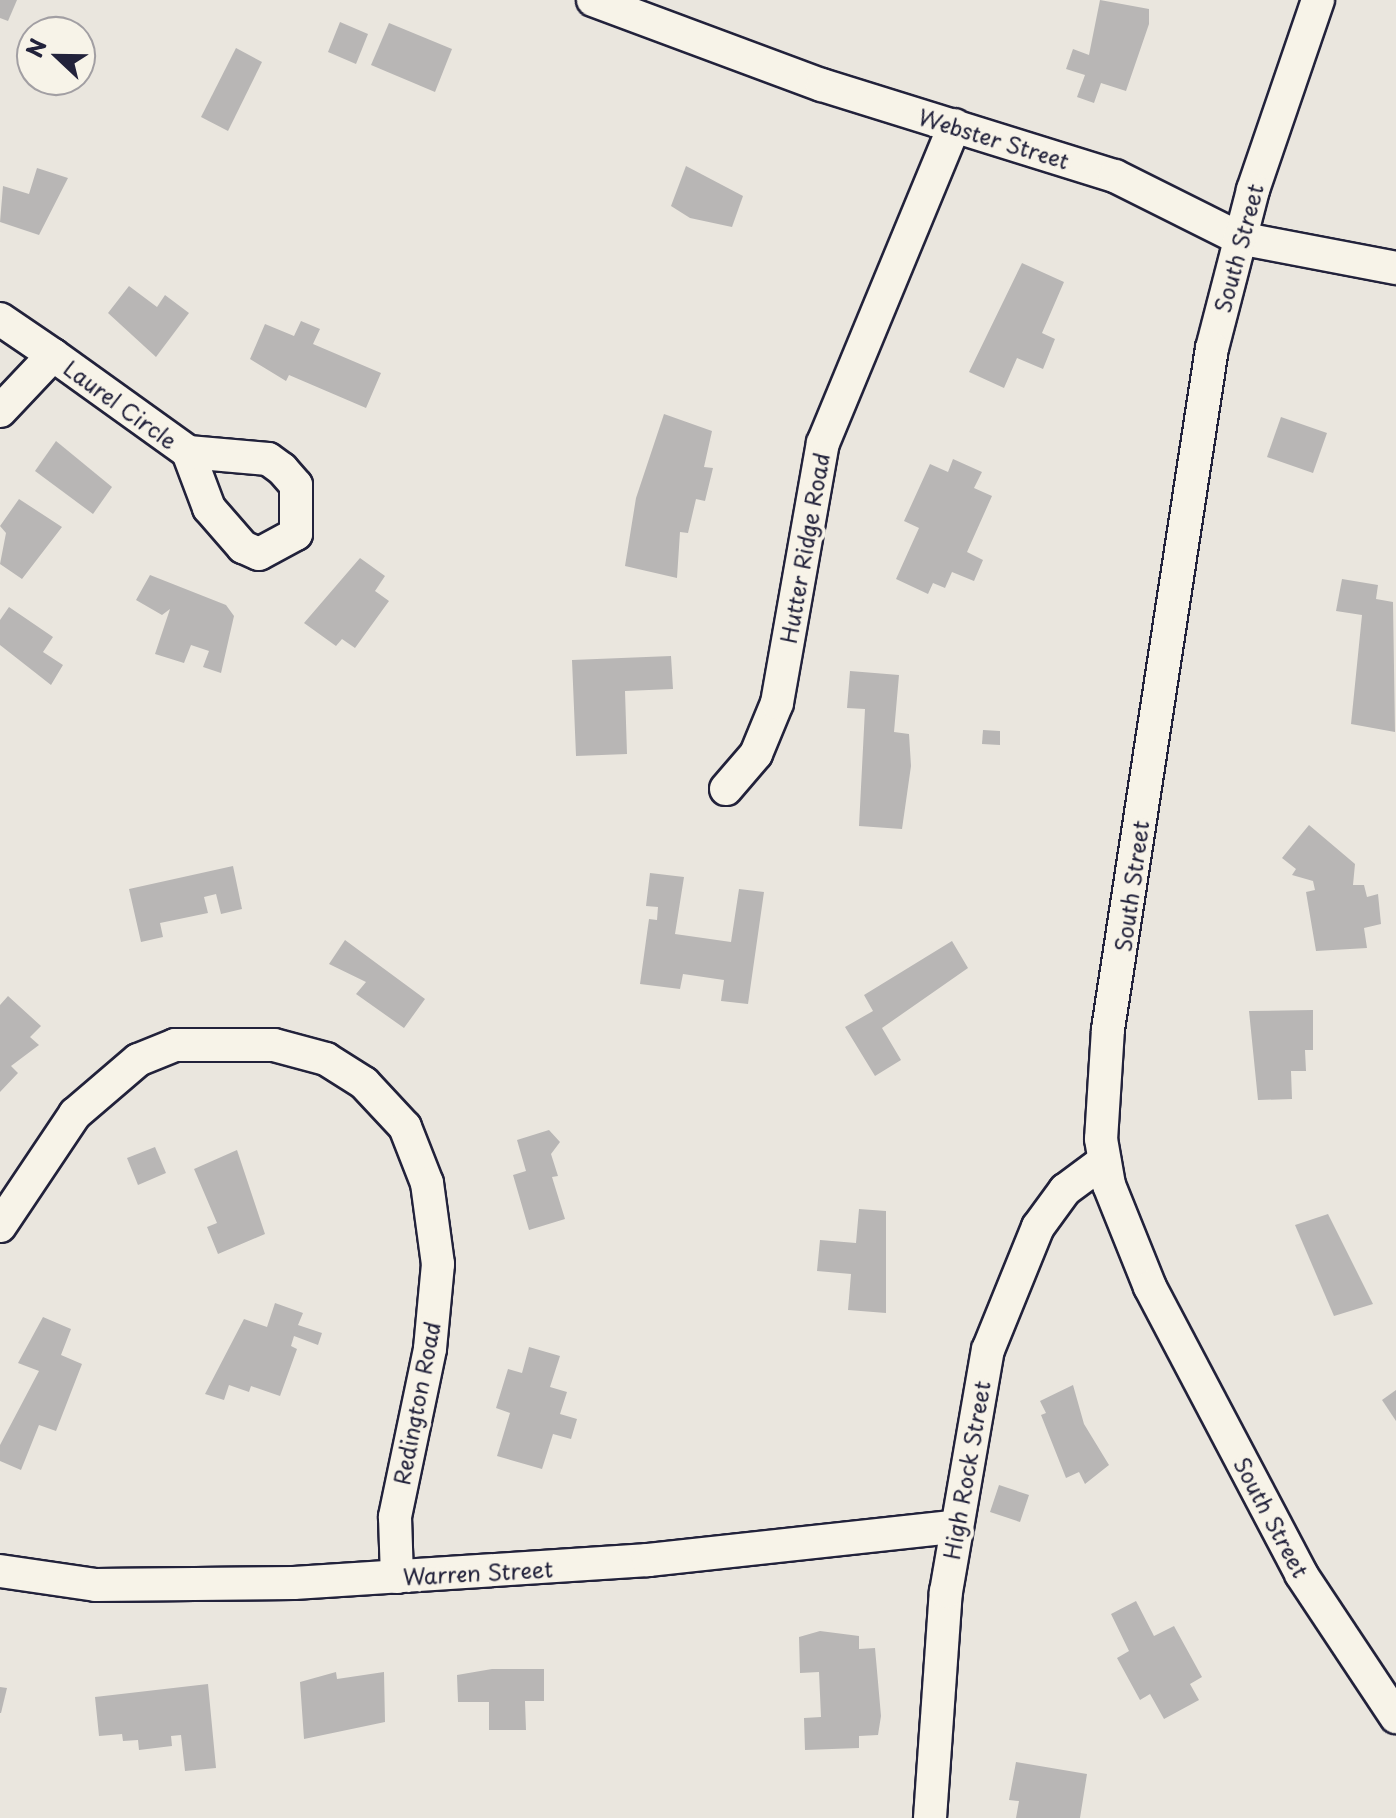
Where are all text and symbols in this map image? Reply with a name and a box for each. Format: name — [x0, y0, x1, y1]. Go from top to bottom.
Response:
north arrow — [16, 16, 96, 96]
text: N — [17, 33, 54, 62]
street label: Webster Street — [914, 102, 1074, 174]
street label: South Street — [1208, 180, 1268, 316]
street label: Laurel Circle — [59, 354, 183, 454]
street label: Hutter Ridge Road — [774, 450, 834, 646]
street label: South Street — [1109, 818, 1153, 954]
street label: Redington Road — [387, 1319, 445, 1487]
street label: High Rock Street — [937, 1379, 995, 1561]
street label: South Street — [1229, 1452, 1315, 1582]
street label: Warren Street — [402, 1555, 554, 1589]

